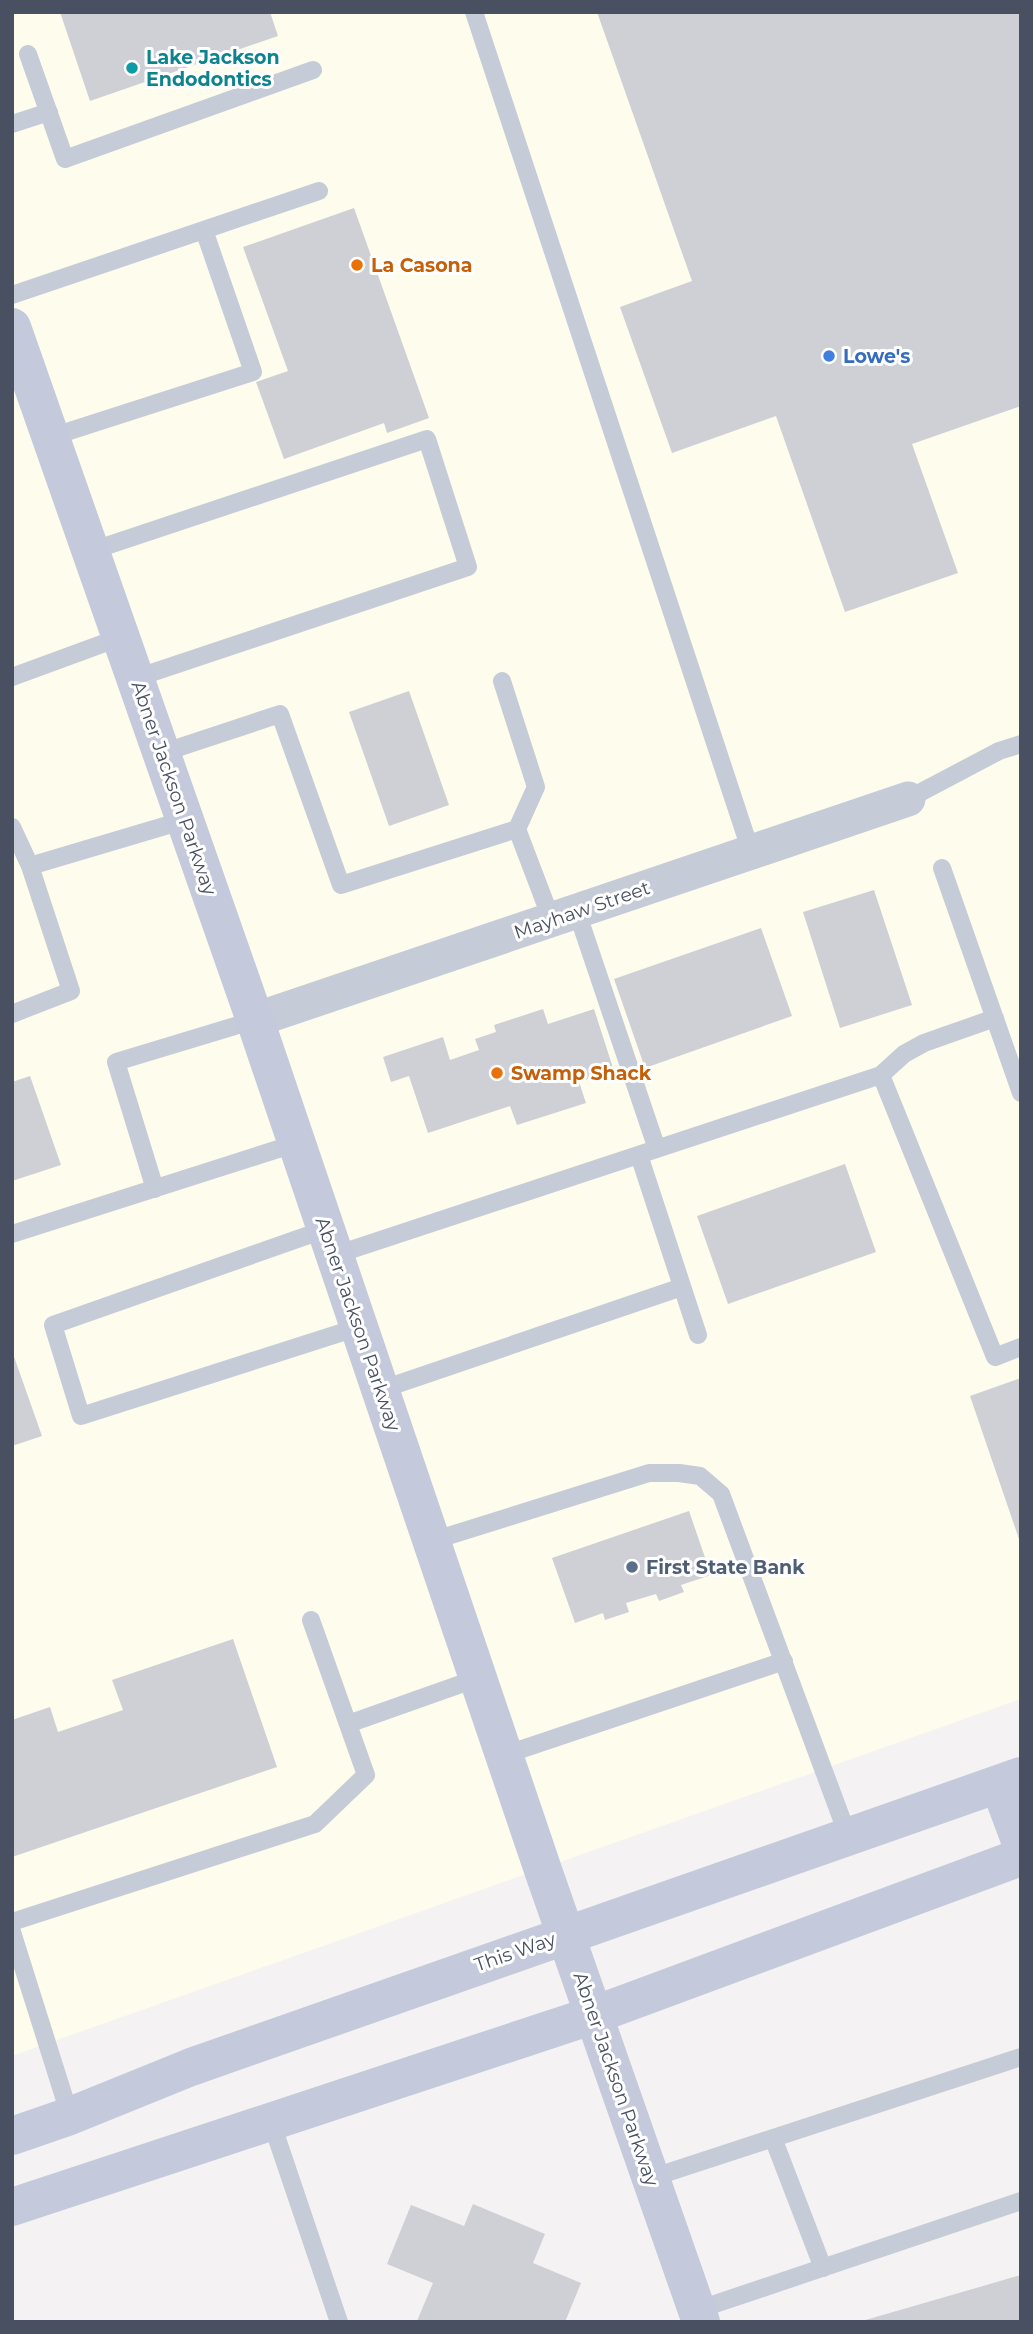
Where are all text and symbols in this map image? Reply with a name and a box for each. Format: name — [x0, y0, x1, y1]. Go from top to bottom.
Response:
place label: Lake Jackson Endodontics — [146, 46, 280, 91]
marker: Lake Jackson Endodontics — [124, 60, 140, 76]
place label: La Casona — [371, 254, 472, 277]
marker: La Casona — [349, 257, 365, 273]
place label: Lowe's — [843, 345, 910, 368]
marker: Lowe's — [821, 348, 837, 364]
street label: Abner Jackson Parkway — [126, 678, 222, 899]
street label: Mayhaw Street — [511, 876, 653, 944]
place label: Swamp Shack — [511, 1062, 652, 1085]
marker: Swamp Shack — [489, 1065, 505, 1081]
street label: Abner Jackson Parkway — [310, 1214, 406, 1435]
place label: First State Bank — [646, 1556, 805, 1579]
marker: First State Bank — [624, 1559, 640, 1575]
street label: This Way — [471, 1927, 559, 1977]
street label: Abner Jackson Parkway — [568, 1969, 664, 2190]

